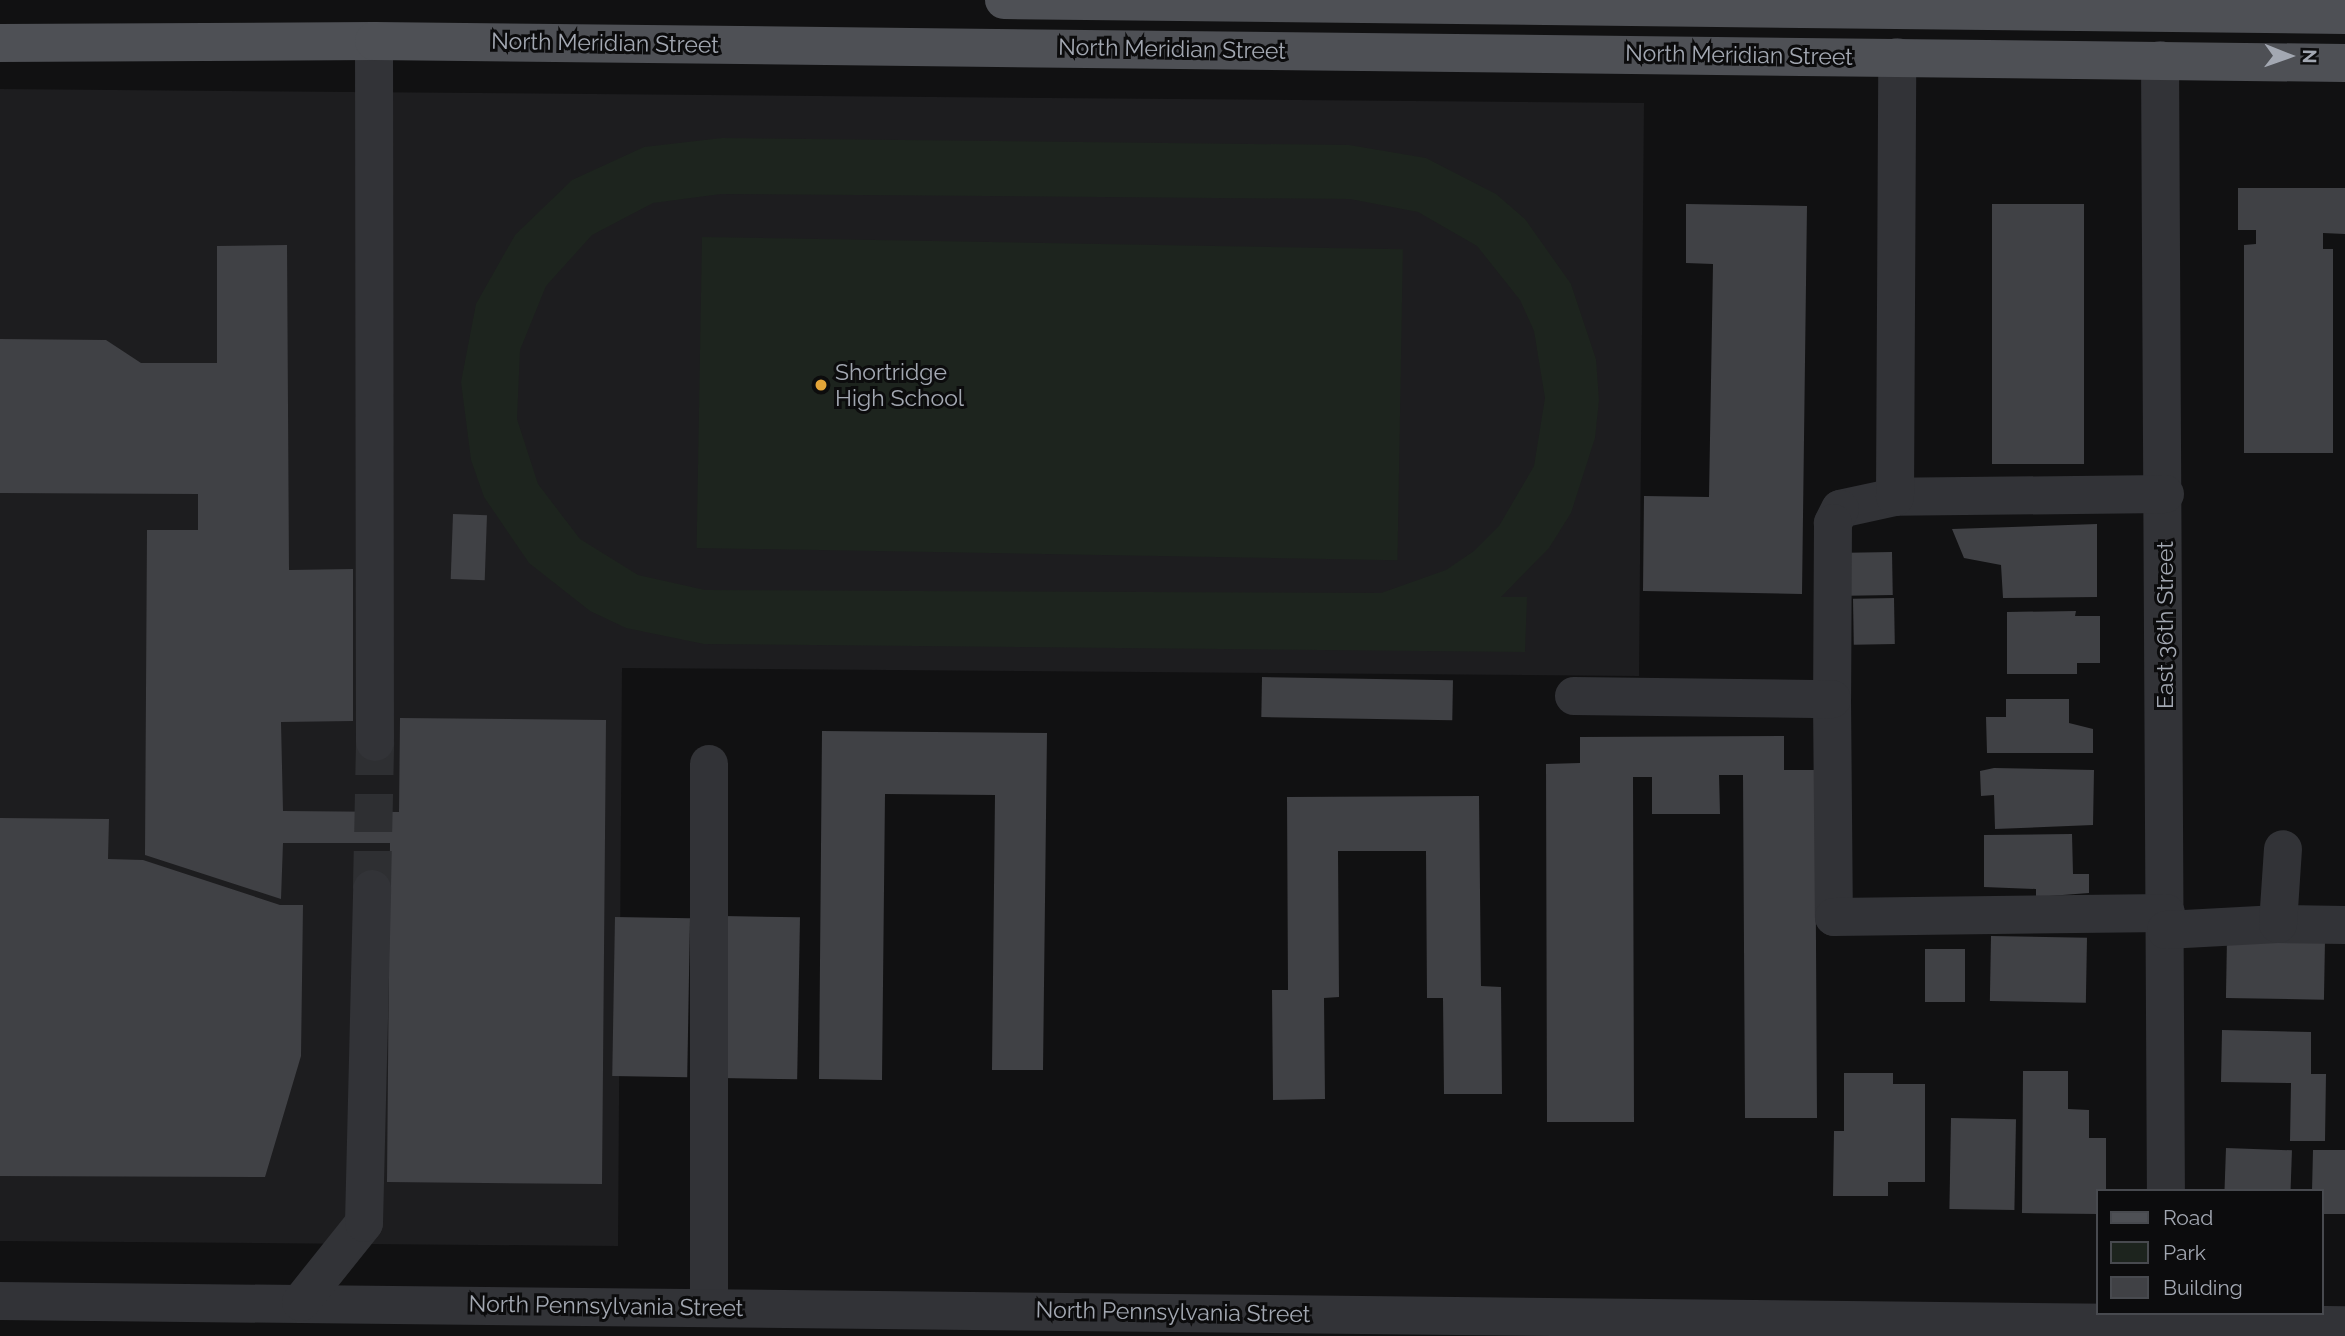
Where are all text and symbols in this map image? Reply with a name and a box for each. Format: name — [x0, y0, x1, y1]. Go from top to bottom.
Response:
north arrow — [2254, 21, 2324, 91]
street label: North Meridian Street — [491, 27, 719, 59]
street label: North Meridian Street — [1058, 33, 1286, 65]
street label: North Meridian Street — [1625, 39, 1853, 71]
text: N — [2299, 49, 2321, 64]
place label: Shortridge High School — [835, 358, 964, 412]
marker: Shortridge High School — [813, 377, 829, 393]
street label: East 36th Street — [2151, 541, 2179, 709]
legend — [2096, 1189, 2324, 1315]
text: Road — [2163, 1205, 2213, 1230]
text: Park — [2163, 1240, 2206, 1265]
text: Building — [2163, 1275, 2243, 1300]
street label: North Pennsylvania Street — [468, 1290, 744, 1322]
street label: North Pennsylvania Street — [1035, 1296, 1311, 1328]

